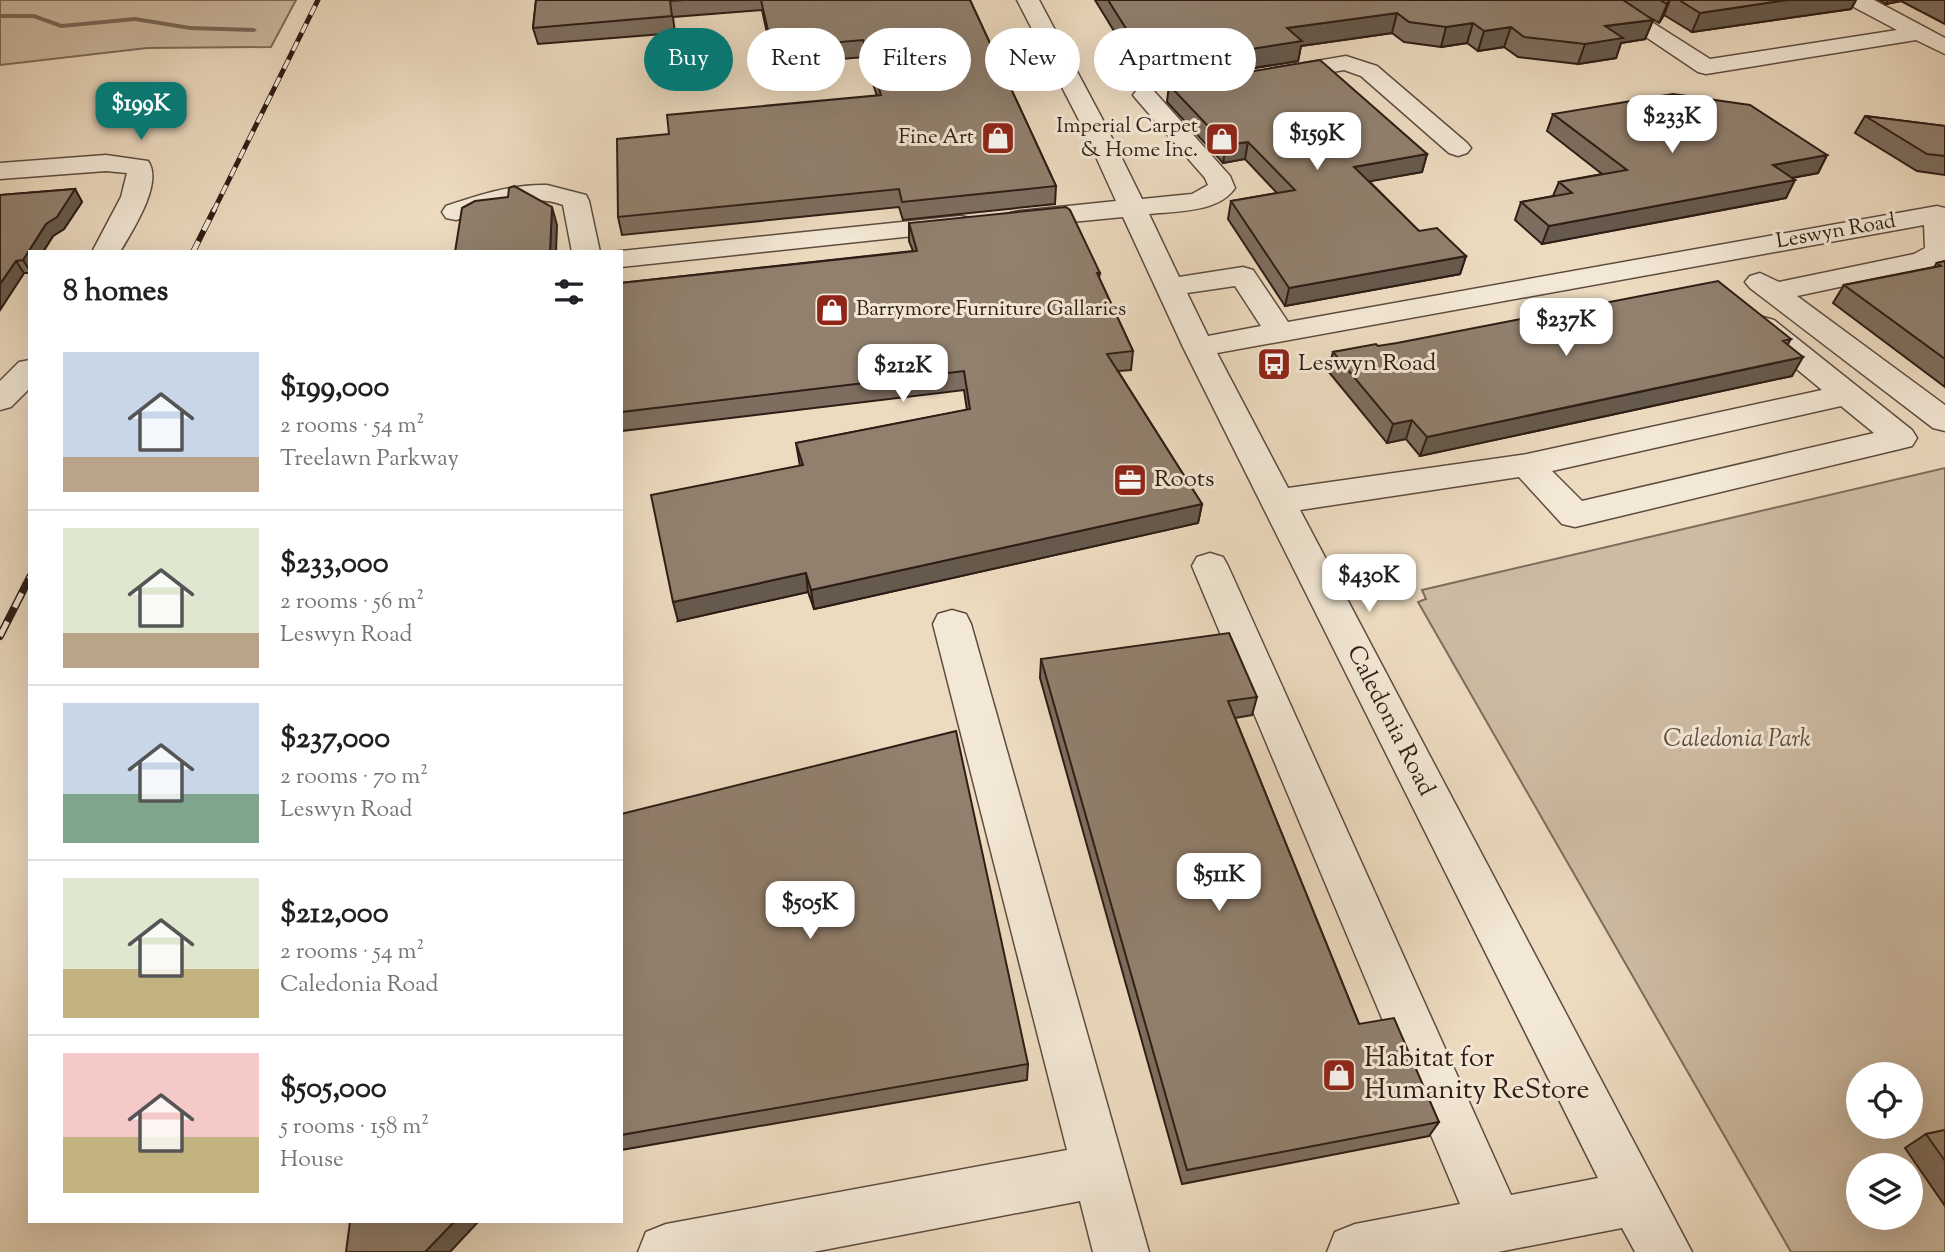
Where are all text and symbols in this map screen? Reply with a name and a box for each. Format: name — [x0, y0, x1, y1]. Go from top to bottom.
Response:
chip: Buy — [644, 28, 733, 91]
chip: Rent — [747, 28, 845, 91]
chip: Filters — [859, 28, 971, 91]
chip: New — [985, 28, 1080, 91]
chip: Apartment — [1094, 28, 1256, 91]
pin: $199K — [92, 82, 190, 142]
text: $199K — [112, 88, 170, 121]
pin: $233K — [1623, 96, 1721, 155]
text: $233K — [1643, 101, 1701, 134]
place label: Imperial Carpet & Home Inc. — [1056, 112, 1198, 166]
pin: $159K — [1268, 113, 1366, 172]
text: $159K — [1289, 118, 1345, 151]
shop icon: Fine Art — [979, 119, 1017, 157]
shop icon: Imperial Carpet & Home Inc. — [1203, 120, 1241, 158]
place label: Fine Art — [899, 123, 974, 153]
street label: Leswyn Road — [1774, 207, 1898, 257]
text: 8 homes — [63, 271, 168, 314]
icon: filters — [550, 273, 588, 311]
shop icon: Barrymore Furniture Gallaries — [813, 291, 851, 329]
place label: Barrymore Furniture Gallaries — [856, 295, 1126, 325]
pin: $237K — [1517, 298, 1615, 358]
text: $237K — [1536, 304, 1596, 337]
pin: $212K — [854, 344, 952, 404]
bus stop icon: Leswyn Road — [1255, 345, 1293, 383]
place label: Leswyn Road — [1298, 347, 1437, 381]
text: $212K — [874, 350, 932, 383]
text: $199,000 — [280, 367, 389, 410]
icon: home — [119, 380, 203, 464]
text: 2 rooms · 54 m² — [280, 410, 424, 443]
text: Treelawn Parkway — [280, 443, 459, 476]
office icon: Roots — [1111, 461, 1149, 499]
place label: Roots — [1154, 463, 1214, 497]
text: $233,000 — [280, 543, 389, 586]
pin: $430K — [1320, 554, 1418, 614]
icon: home — [119, 556, 203, 640]
text: $430K — [1338, 560, 1400, 593]
text: 2 rooms · 56 m² — [280, 586, 424, 619]
text: Leswyn Road — [280, 619, 412, 652]
street label: Caledonia Road — [1337, 640, 1443, 803]
text: $237,000 — [280, 718, 390, 761]
park label: Caledonia Park — [1663, 723, 1811, 757]
icon: home — [119, 731, 203, 815]
text: 2 rooms · 70 m² — [280, 761, 428, 794]
text: Leswyn Road — [280, 794, 412, 827]
pin: $511K — [1170, 853, 1268, 913]
text: $511K — [1193, 859, 1245, 892]
pin: $505K — [761, 881, 859, 941]
text: $505K — [782, 887, 838, 920]
text: $212,000 — [280, 893, 389, 936]
icon: home — [119, 906, 203, 990]
text: 2 rooms · 54 m² — [280, 936, 424, 969]
text: Caledonia Road — [280, 969, 438, 1002]
place label: Habitat for Humanity ReStore — [1364, 1039, 1590, 1111]
shop icon: Habitat for Humanity ReStore — [1320, 1056, 1358, 1094]
map controls — [1846, 1062, 1923, 1230]
button: locate — [1846, 1062, 1923, 1139]
text: $505,000 — [280, 1068, 387, 1111]
icon: home — [119, 1081, 203, 1165]
text: 5 rooms · 158 m² — [280, 1111, 429, 1144]
text: House — [280, 1144, 344, 1177]
button: layers — [1846, 1153, 1923, 1230]

